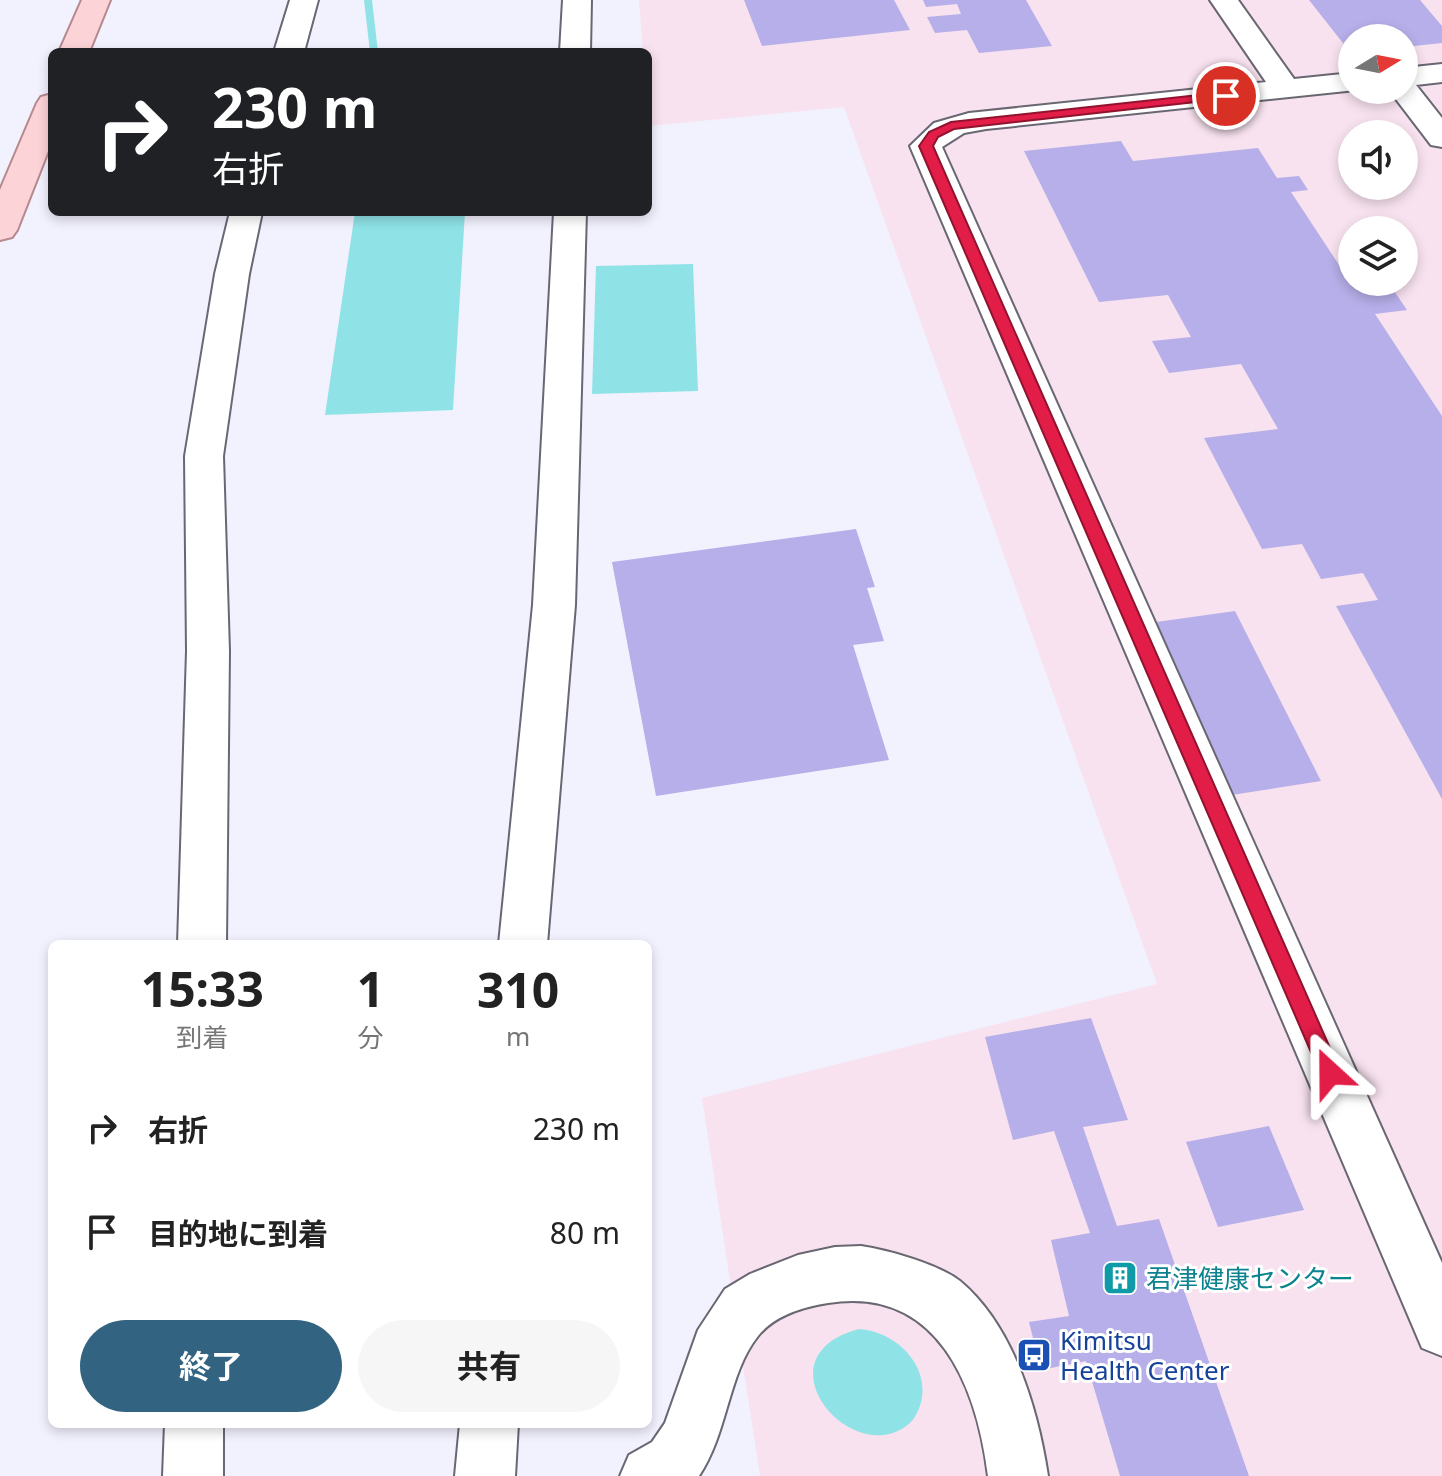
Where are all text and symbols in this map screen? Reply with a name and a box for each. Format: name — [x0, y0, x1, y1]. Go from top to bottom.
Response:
north arrow — [1338, 24, 1418, 104]
map controls — [1338, 24, 1418, 296]
pin — [1192, 62, 1260, 130]
text: 230 m — [212, 68, 377, 144]
icon: arrive — [1204, 74, 1248, 118]
icon: right — [80, 80, 184, 184]
button: sound — [1338, 120, 1418, 200]
text: 右折 — [212, 144, 284, 193]
button: layers — [1338, 216, 1418, 296]
text: 15:33 — [141, 956, 264, 1021]
text: 1 — [357, 956, 384, 1021]
text: 310 — [477, 957, 559, 1022]
text: m — [506, 1018, 530, 1054]
text: 到着 — [176, 1019, 228, 1055]
text: 分 — [357, 1019, 383, 1055]
position arrow — [1288, 1031, 1372, 1115]
icon: right — [80, 1106, 124, 1150]
text: 230 m — [533, 1108, 620, 1149]
text: 右折 — [148, 1109, 208, 1150]
icon: arrive — [80, 1210, 124, 1254]
text: 80 m — [550, 1212, 620, 1253]
text: 目的地に到着 — [148, 1213, 328, 1254]
building icon: 君津健康センター — [1101, 1259, 1139, 1297]
place label: 君津健康センター — [1146, 1260, 1354, 1296]
button: 終了 — [80, 1320, 342, 1412]
button: 共有 — [358, 1320, 620, 1412]
place label: Kimitsu Health Center — [1060, 1322, 1230, 1388]
bus stop icon: Kimitsu Health Center — [1015, 1336, 1053, 1374]

